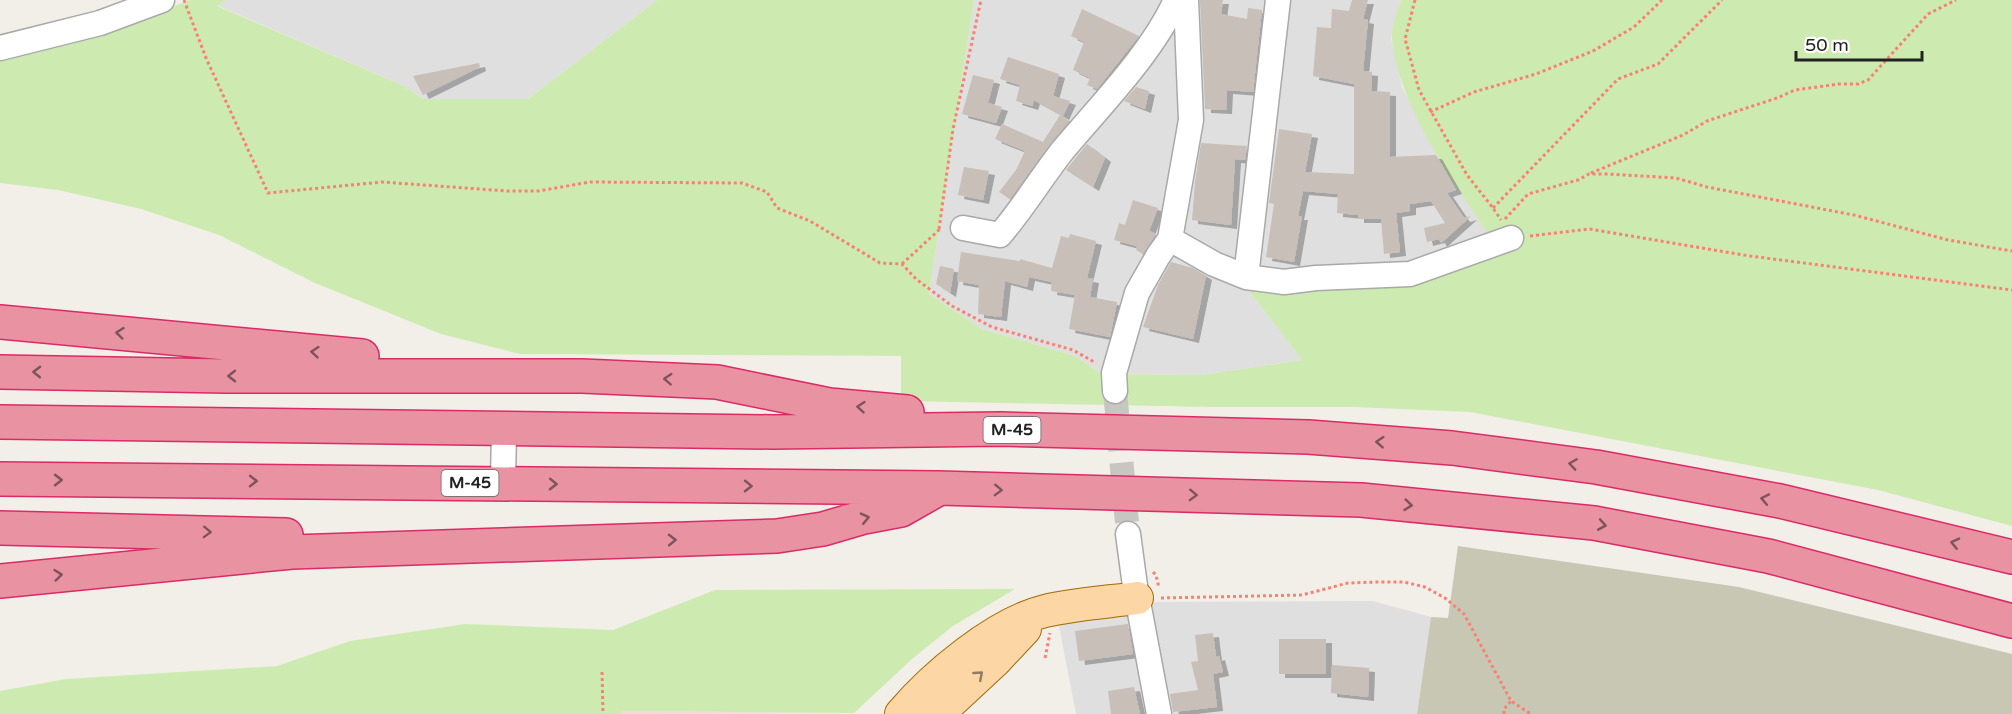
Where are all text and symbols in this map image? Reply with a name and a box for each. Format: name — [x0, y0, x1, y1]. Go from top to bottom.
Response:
scale bar — [1796, 24, 1922, 62]
text: 50 m — [1805, 34, 1849, 56]
one-way arrow — [116, 327, 125, 340]
one-way arrow — [310, 346, 319, 359]
one-way arrow — [33, 366, 42, 379]
one-way arrow — [228, 370, 237, 382]
one-way arrow — [664, 373, 673, 386]
one-way arrow — [856, 401, 865, 414]
road number: M-45 — [984, 417, 1040, 443]
one-way arrow — [1375, 436, 1384, 449]
one-way arrow — [1569, 459, 1578, 471]
road number: M-45 — [442, 470, 498, 496]
one-way arrow — [54, 474, 63, 486]
one-way arrow — [249, 475, 258, 487]
one-way arrow — [549, 478, 558, 490]
one-way arrow — [744, 480, 753, 492]
one-way arrow — [993, 483, 1002, 496]
one-way arrow — [1188, 489, 1197, 502]
one-way arrow — [1761, 493, 1770, 505]
one-way arrow — [1404, 498, 1413, 511]
one-way arrow — [859, 512, 869, 525]
one-way arrow — [1597, 518, 1607, 531]
one-way arrow — [202, 526, 211, 539]
one-way arrow — [667, 533, 676, 546]
one-way arrow — [1950, 537, 1960, 550]
one-way arrow — [54, 569, 63, 582]
one-way arrow — [972, 671, 983, 682]

